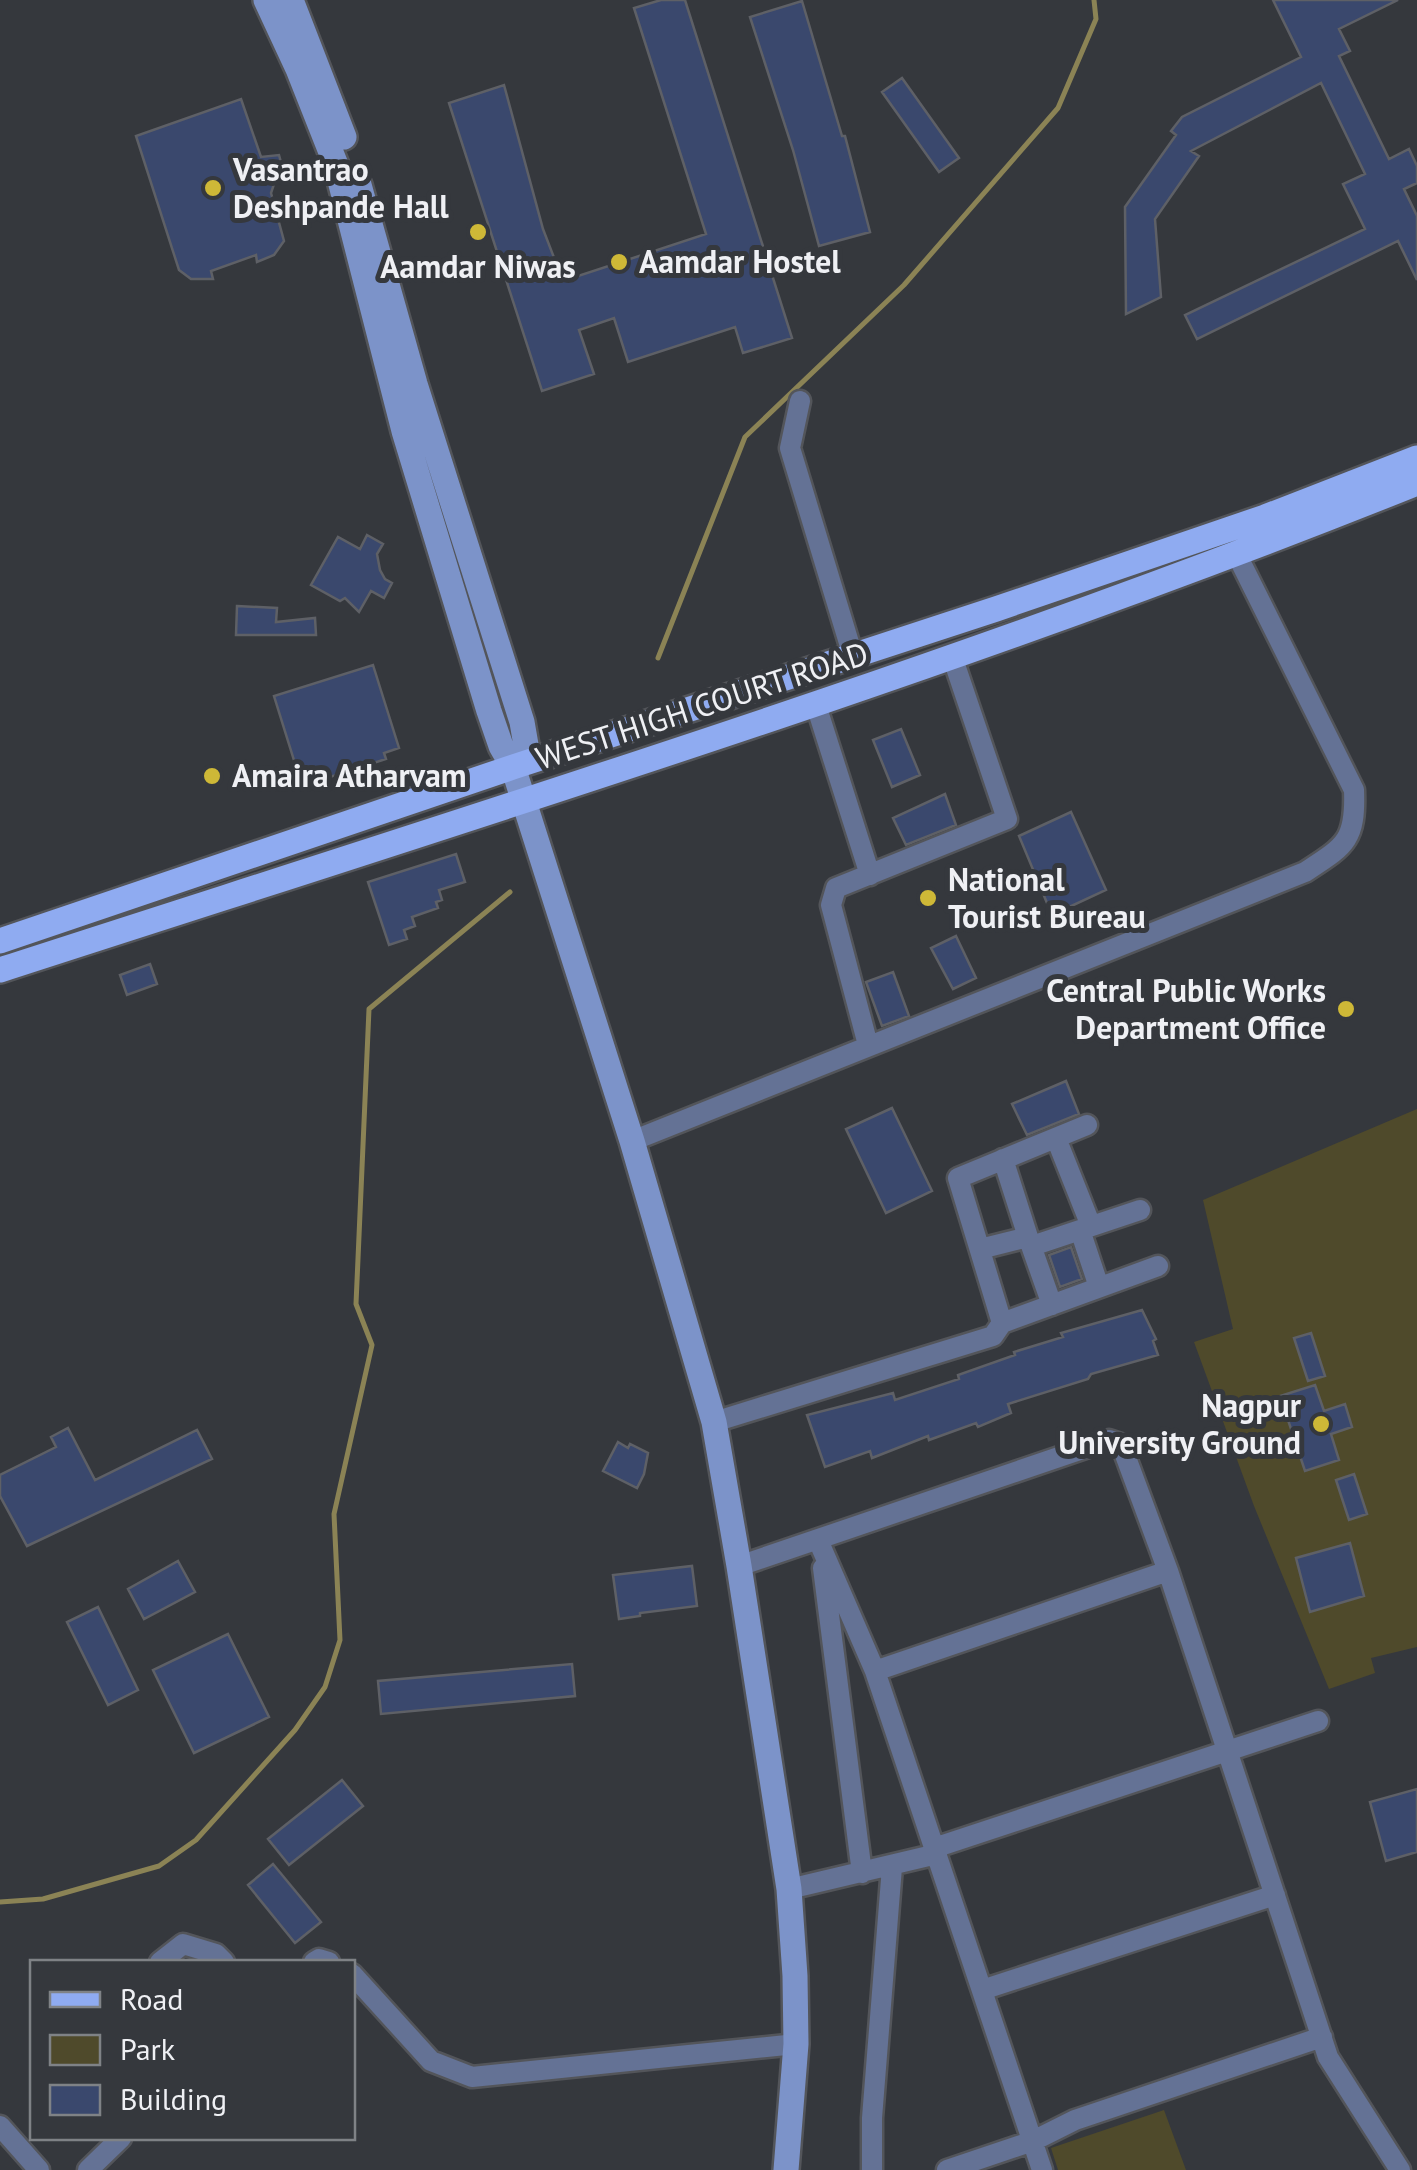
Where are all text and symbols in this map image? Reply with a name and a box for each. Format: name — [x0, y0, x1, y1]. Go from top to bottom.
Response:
place label: Vasantrao Deshpande Hall — [232, 148, 449, 227]
marker: Vasantrao Deshpande Hall — [202, 177, 224, 199]
marker: Aamdar Niwas — [467, 221, 489, 243]
place label: Aamdar Hostel — [639, 240, 841, 282]
place label: Aamdar Niwas — [380, 245, 576, 287]
marker: Aamdar Hostel — [608, 251, 630, 273]
street label: WEST HIGH COURT ROAD — [530, 631, 873, 779]
place label: Amaira Atharvam — [232, 754, 467, 796]
marker: Amaira Atharvam — [201, 765, 223, 787]
place label: National Tourist Bureau — [948, 858, 1146, 937]
marker: National Tourist Bureau — [917, 887, 939, 909]
place label: Central Public Works Department Office — [1046, 969, 1326, 1048]
marker: Central Public Works Department Office — [1335, 998, 1357, 1020]
place label: Nagpur University Ground — [1058, 1384, 1302, 1463]
marker: Nagpur University Ground — [1310, 1413, 1332, 1435]
legend — [30, 1960, 355, 2140]
text: Road — [120, 1979, 184, 2018]
text: Park — [120, 2029, 176, 2068]
text: Building — [120, 2079, 227, 2118]

